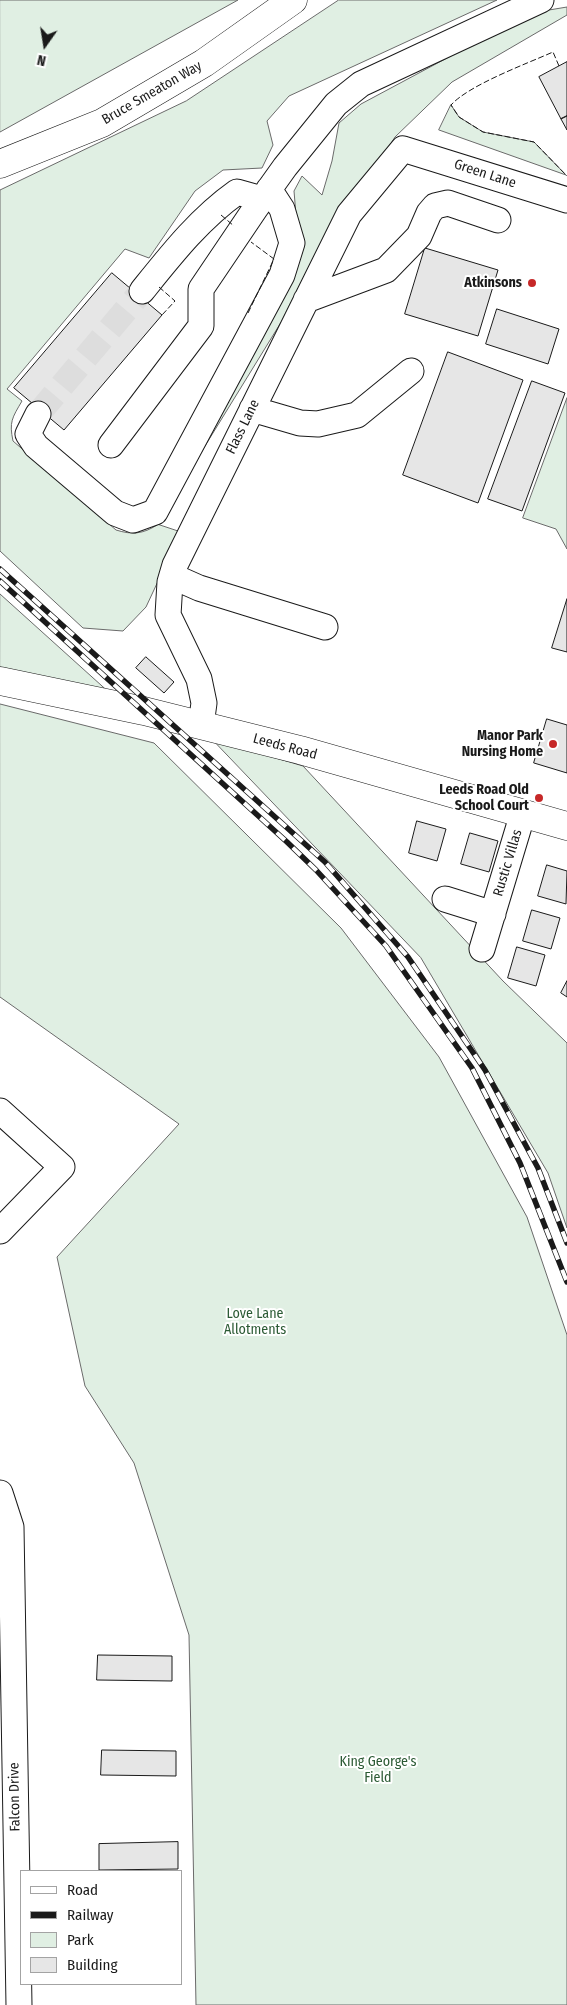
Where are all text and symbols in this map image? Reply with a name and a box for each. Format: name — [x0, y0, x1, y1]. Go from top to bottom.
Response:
north arrow — [20, 20, 70, 70]
text: N — [36, 51, 48, 69]
street label: Bruce Smeaton Way — [99, 58, 205, 128]
street label: Green Lane — [452, 156, 518, 192]
place label: Atkinsons — [464, 275, 522, 291]
marker: Atkinsons — [526, 277, 538, 289]
street label: Flass Lane — [223, 397, 263, 457]
place label: Manor Park Nursing Home — [462, 728, 543, 760]
street label: Leeds Road — [251, 730, 319, 764]
marker: Manor Park Nursing Home — [547, 738, 559, 750]
place label: Leeds Road Old School Court — [439, 782, 529, 814]
marker: Leeds Road Old School Court — [533, 792, 545, 804]
street label: Rustic Villas — [490, 828, 526, 898]
park label: Love Lane Allotments — [224, 1306, 286, 1338]
park label: King George's Field — [340, 1754, 416, 1786]
street label: Falcon Drive — [6, 1762, 24, 1832]
legend — [20, 1870, 182, 1985]
text: Road — [67, 1881, 98, 1899]
text: Railway — [67, 1906, 114, 1924]
text: Park — [67, 1931, 94, 1949]
text: Building — [67, 1956, 118, 1974]

